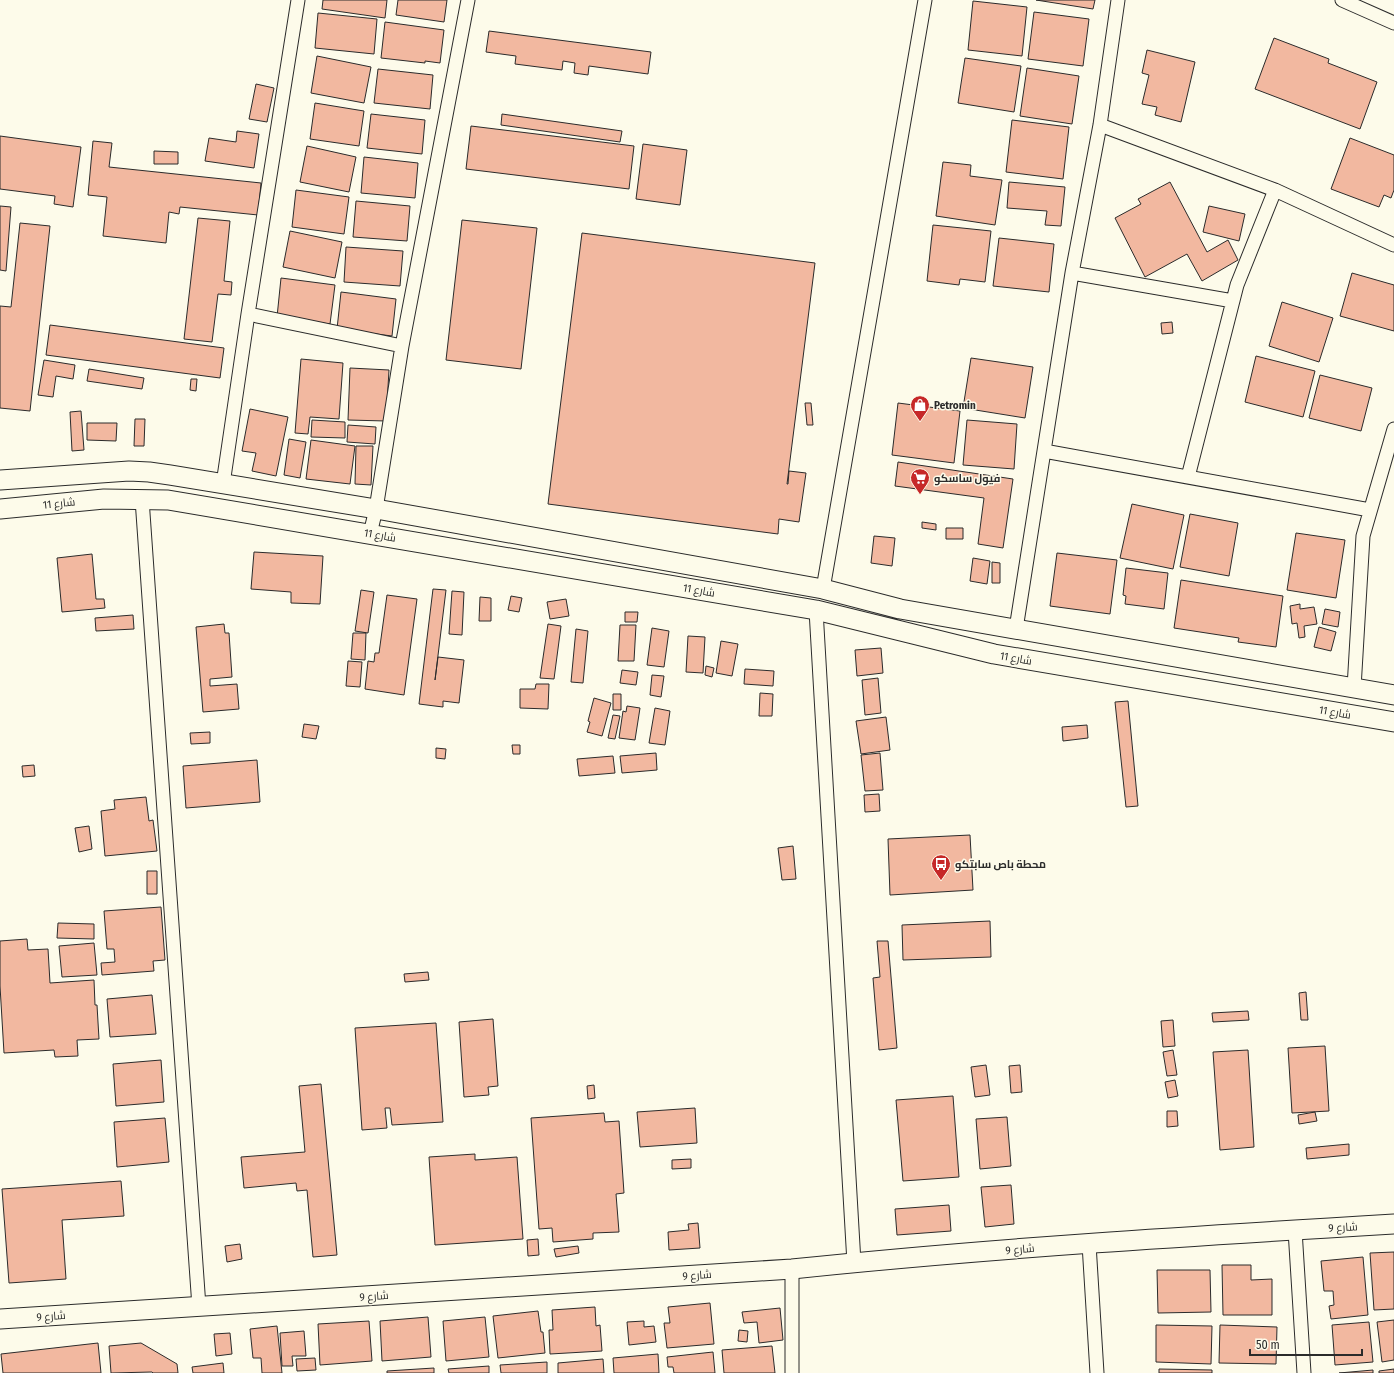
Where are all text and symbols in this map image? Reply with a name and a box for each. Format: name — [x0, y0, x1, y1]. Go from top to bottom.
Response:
shop icon: Petromin — [909, 394, 931, 422]
place label: Petromin — [934, 399, 976, 412]
supermarket icon: فيول ساسكو — [909, 467, 931, 495]
place label: فيول ساسكو — [934, 472, 1001, 486]
street label: شارع 11 — [42, 495, 76, 513]
street label: شارع 11 — [363, 526, 397, 546]
street label: شارع 11 — [682, 581, 716, 601]
street label: شارع 11 — [999, 649, 1033, 669]
street label: شارع 11 — [1318, 703, 1352, 723]
bus stop icon: محطة باص سابتكو — [930, 853, 952, 881]
place label: محطة باص سابتكو — [955, 858, 1046, 872]
street label: شارع 9 — [1328, 1220, 1358, 1236]
street label: شارع 9 — [1005, 1242, 1035, 1258]
street label: شارع 9 — [682, 1268, 712, 1284]
street label: شارع 9 — [359, 1289, 389, 1305]
street label: شارع 9 — [36, 1309, 66, 1325]
scale bar — [1250, 1331, 1362, 1357]
text: 50 m — [1256, 1338, 1280, 1352]

